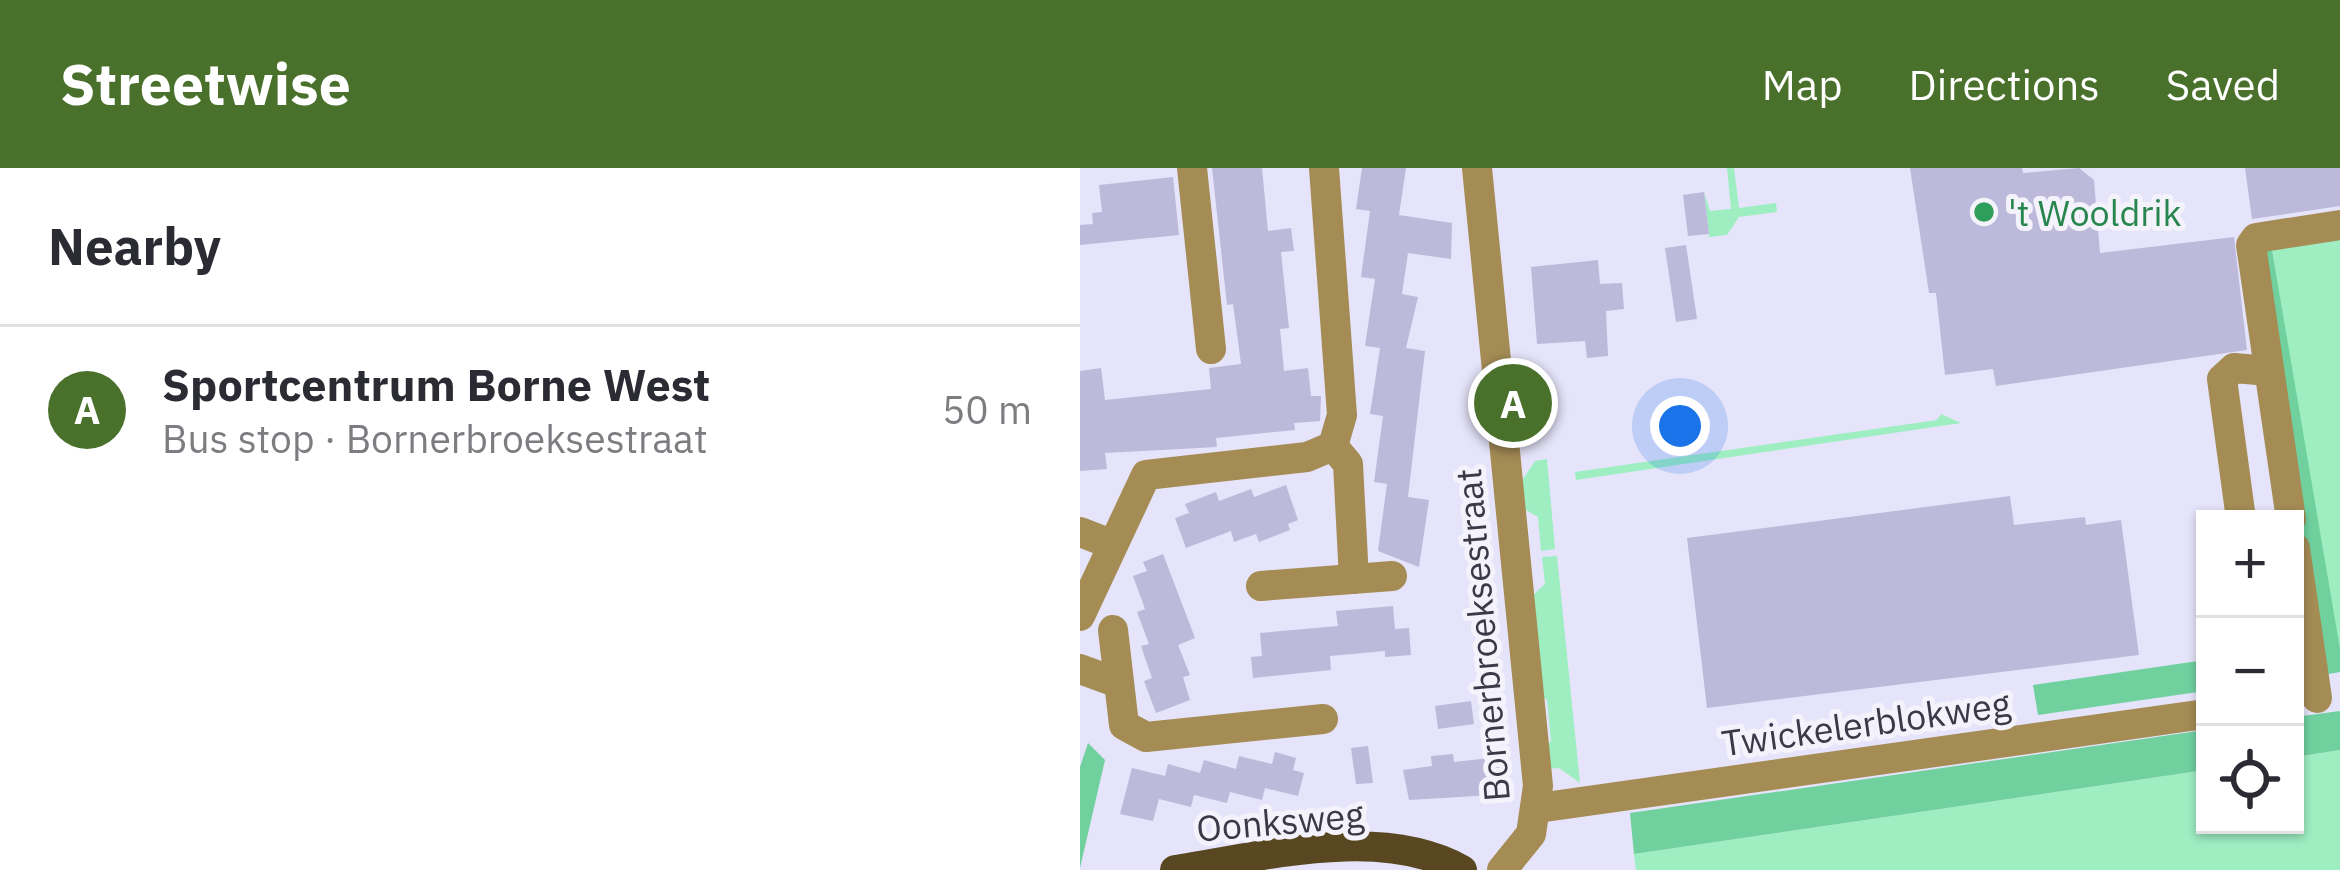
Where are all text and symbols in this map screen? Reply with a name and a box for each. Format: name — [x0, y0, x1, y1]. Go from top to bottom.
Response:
text: Streetwise — [60, 47, 351, 121]
text: Map — [1762, 57, 1843, 112]
text: Directions — [1909, 57, 2100, 112]
text: Saved — [2166, 57, 2280, 112]
place label: 't Wooldrik — [2008, 189, 2182, 236]
marker: 't Wooldrik — [1971, 199, 1997, 225]
text: Nearby — [48, 213, 221, 279]
text: Sportcentrum Borne West — [162, 355, 710, 413]
pin: A — [1474, 358, 1552, 448]
text: A — [74, 384, 100, 435]
text: 50 m — [942, 384, 1032, 435]
your location — [1650, 396, 1710, 456]
text: Bus stop · Bornerbroeksestraat — [162, 413, 708, 464]
street label: Bornerbroeksestraat — [1444, 467, 1520, 803]
map controls — [2196, 510, 2304, 834]
button: + — [2196, 510, 2304, 618]
button: − — [2196, 618, 2304, 726]
street label: Twickelerblokweg — [1719, 679, 2013, 767]
button: locate — [2196, 726, 2304, 834]
street label: Oonksweg — [1194, 790, 1366, 852]

